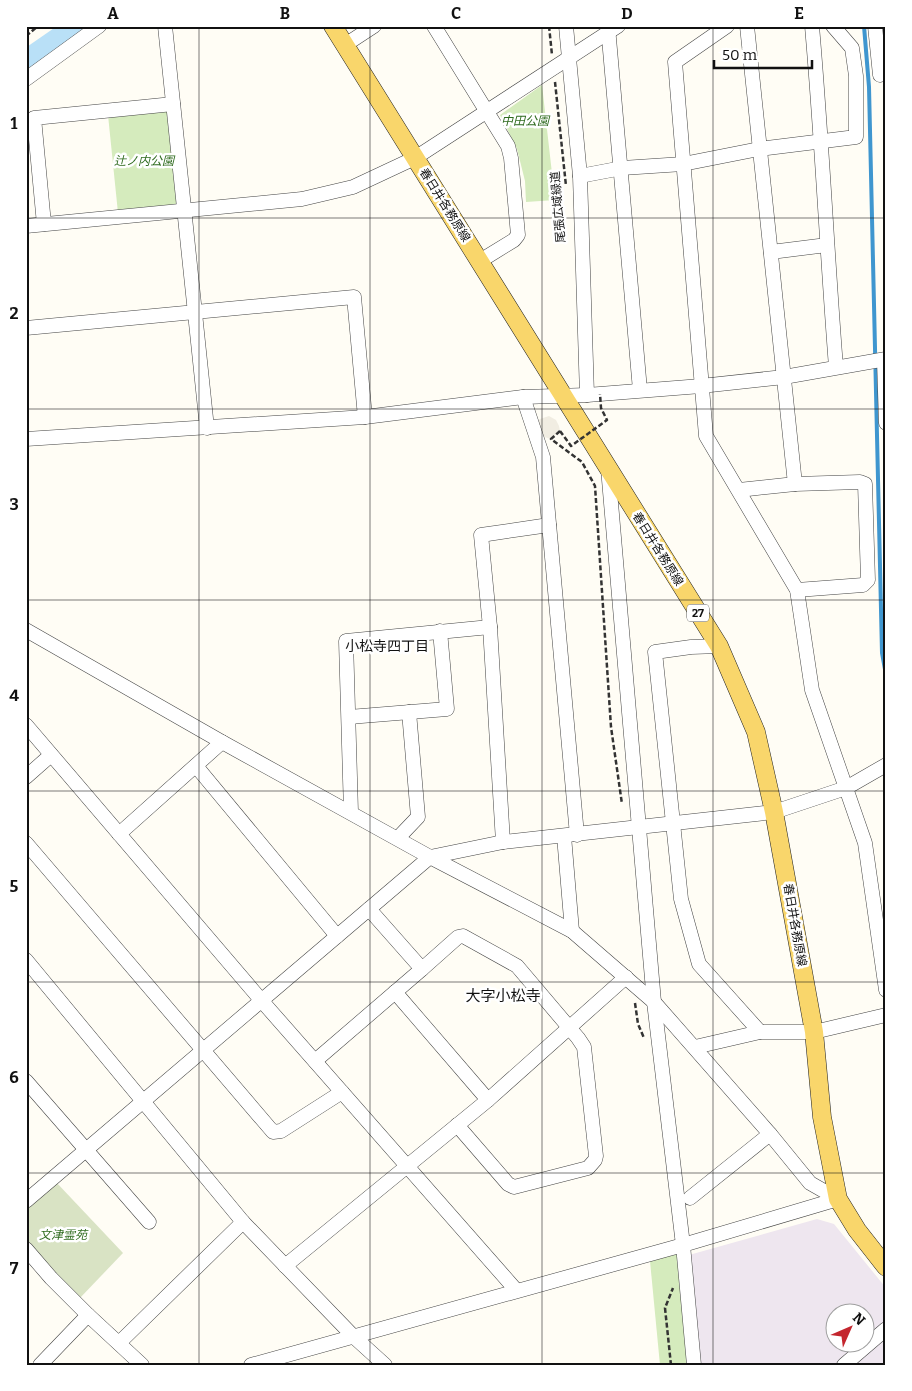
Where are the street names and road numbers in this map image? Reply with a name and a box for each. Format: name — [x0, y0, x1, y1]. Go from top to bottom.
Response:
street label: 春日井各務原線 — [417, 166, 473, 244]
street label: 尾張広域緑道 — [548, 171, 568, 243]
street label: 春日井各務原線 — [630, 510, 686, 588]
road number: 27 — [687, 604, 709, 622]
street label: 春日井各務原線 — [781, 882, 809, 968]

